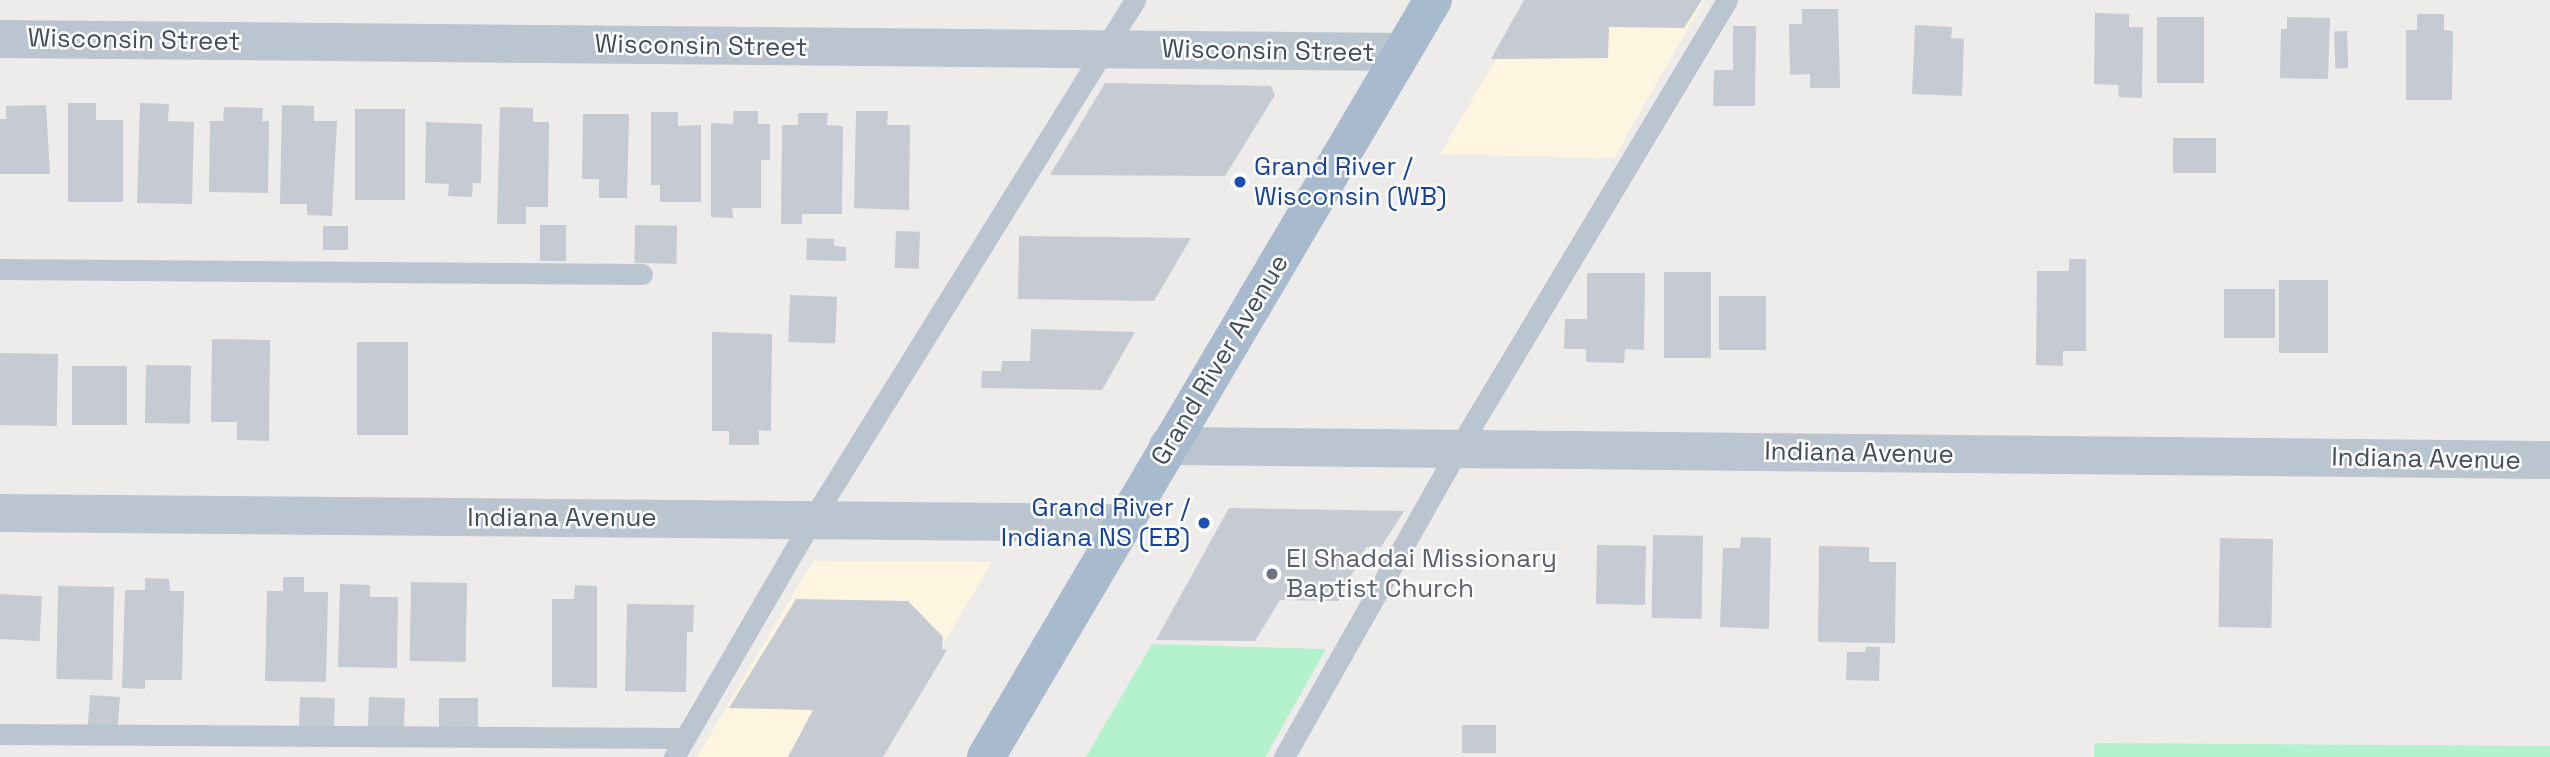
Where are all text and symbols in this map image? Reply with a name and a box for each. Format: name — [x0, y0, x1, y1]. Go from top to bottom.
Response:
street label: Wisconsin Street — [27, 23, 241, 57]
street label: Wisconsin Street — [594, 29, 808, 63]
street label: Wisconsin Street — [1161, 34, 1375, 68]
place label: Grand River / Wisconsin (WB) — [1254, 151, 1447, 212]
marker: Grand River / Wisconsin (WB) — [1232, 174, 1248, 190]
street label: Grand River Avenue — [1145, 249, 1295, 471]
street label: Indiana Avenue — [1764, 436, 1954, 470]
street label: Indiana Avenue — [2331, 442, 2521, 476]
place label: Grand River / Indiana NS (EB) — [1001, 492, 1190, 554]
street label: Indiana Avenue — [467, 502, 657, 534]
marker: Grand River / Indiana NS (EB) — [1196, 515, 1212, 531]
place label: El Shaddai Missionary Baptist Church — [1286, 543, 1557, 604]
marker: El Shaddai Missionary Baptist Church — [1264, 566, 1280, 582]

